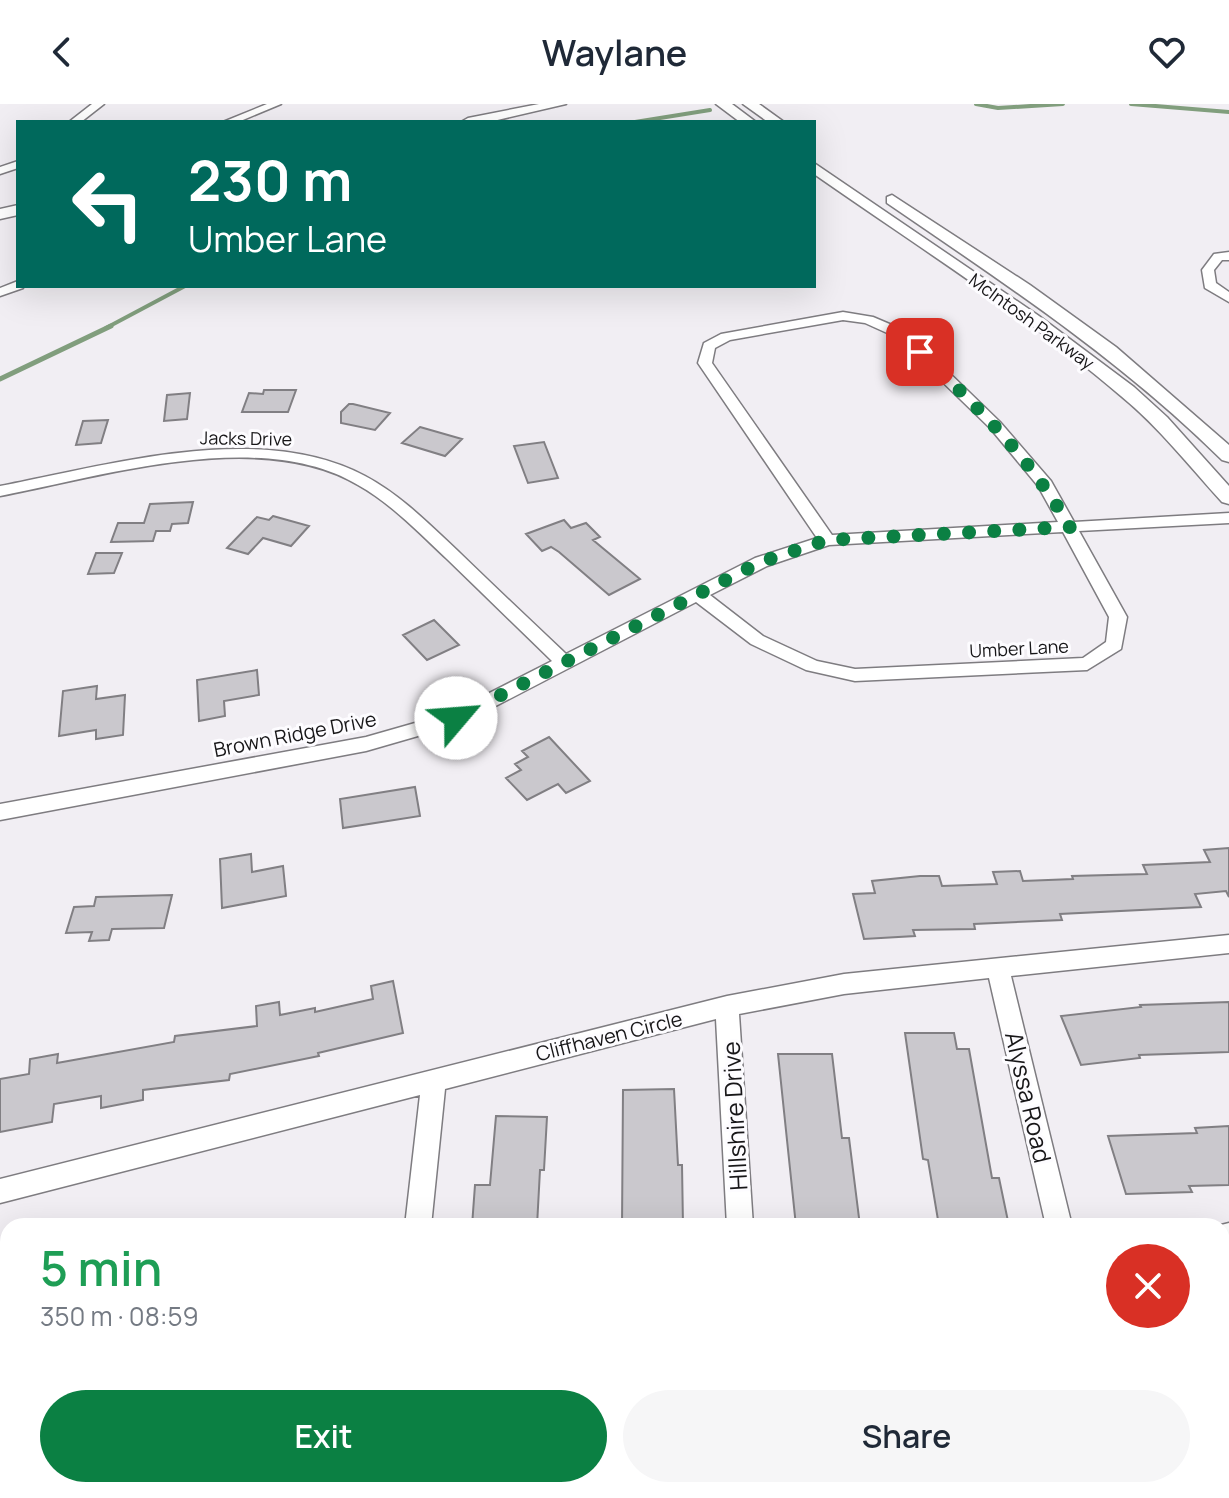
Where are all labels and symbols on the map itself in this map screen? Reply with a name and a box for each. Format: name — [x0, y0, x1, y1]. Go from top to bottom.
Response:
street label: McIntosh Parkway — [965, 267, 1100, 375]
pin — [886, 318, 954, 386]
street label: Jacks Drive — [200, 425, 292, 451]
street label: Umber Lane — [969, 633, 1069, 663]
position arrow — [414, 676, 498, 760]
street label: Brown Ridge Drive — [211, 705, 379, 763]
street label: Cliffhaven Circle — [533, 1005, 685, 1067]
street label: Alyssa Road — [998, 1028, 1060, 1166]
street label: Hillshire Drive — [714, 1041, 754, 1191]

